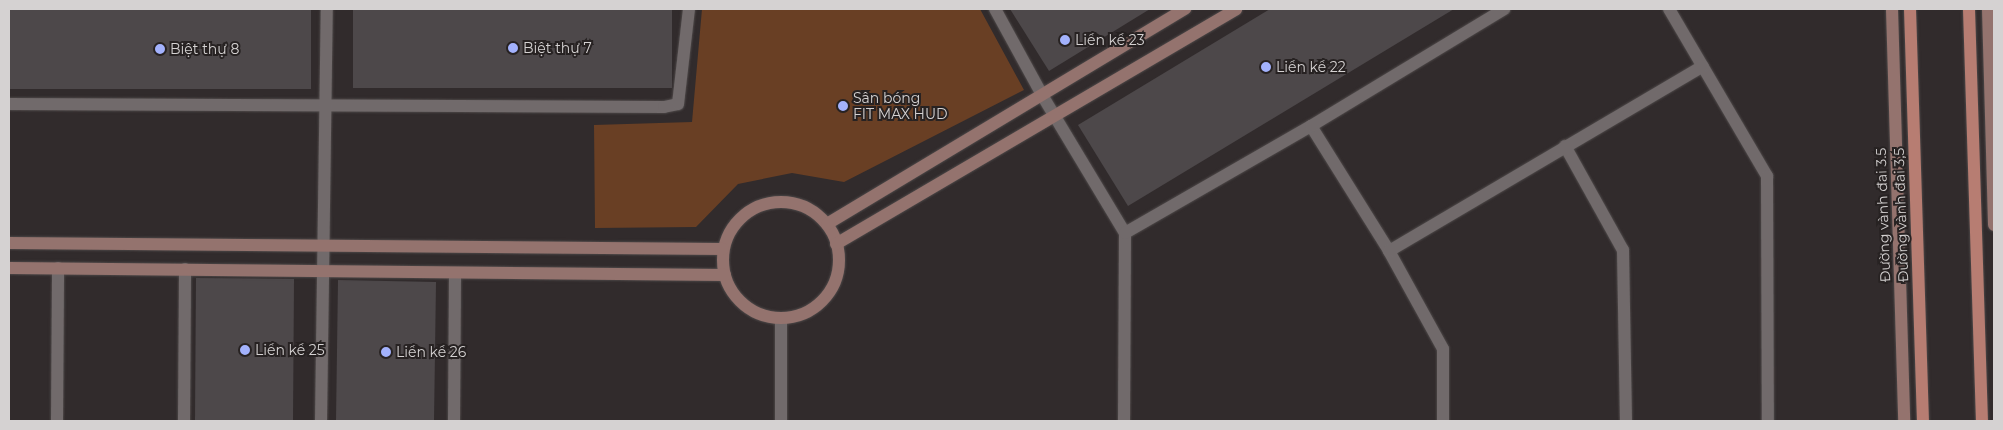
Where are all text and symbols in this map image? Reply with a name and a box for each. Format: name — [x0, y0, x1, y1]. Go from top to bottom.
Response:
place label: Liền kề 23 — [1075, 32, 1145, 48]
marker: Liền kề 23 — [1059, 34, 1071, 46]
place label: Biệt thự 7 — [523, 40, 592, 56]
place label: Biệt thự 8 — [170, 41, 239, 57]
marker: Biệt thự 7 — [507, 42, 519, 54]
marker: Biệt thự 8 — [154, 43, 166, 55]
place label: Liền kề 22 — [1276, 59, 1346, 75]
marker: Liền kề 22 — [1260, 61, 1272, 73]
place label: Sân bóng FIT MAX HUD — [853, 90, 948, 122]
marker: Sân bóng FIT MAX HUD — [837, 100, 849, 112]
street label: Đường vành đai 3.5 — [1872, 148, 1894, 282]
street label: Đường vành đai 3,5 — [1890, 148, 1912, 282]
place label: Liền kề 25 — [255, 342, 325, 358]
marker: Liền kề 25 — [239, 344, 251, 356]
place label: Liền kề 26 — [396, 344, 466, 360]
marker: Liền kề 26 — [380, 346, 392, 358]

